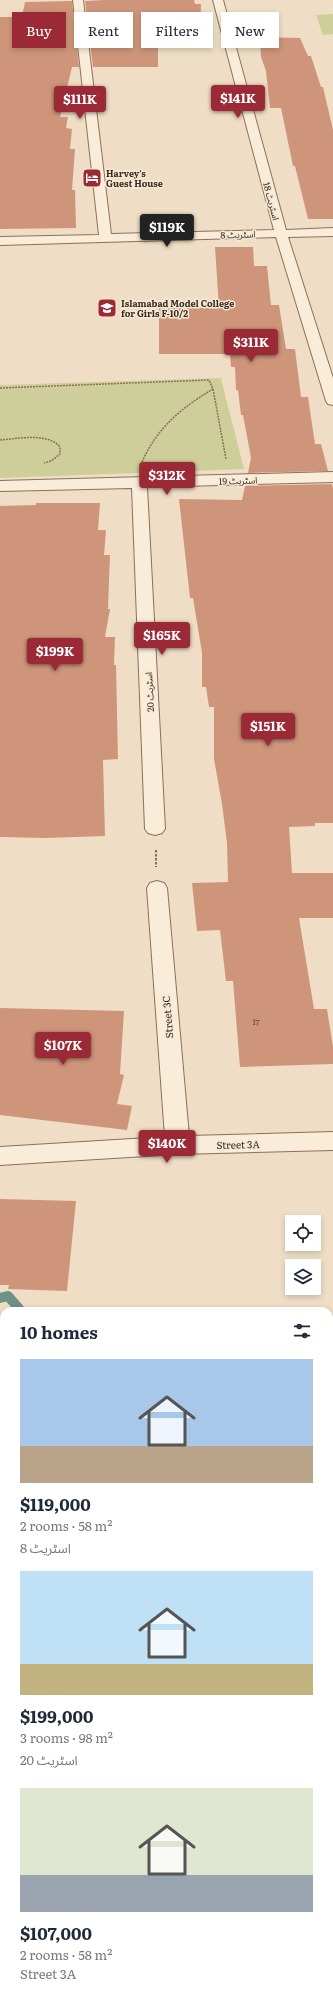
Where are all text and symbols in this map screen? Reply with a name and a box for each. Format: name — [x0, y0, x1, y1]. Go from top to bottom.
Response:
chip: Buy — [12, 12, 66, 48]
chip: Rent — [74, 12, 133, 48]
chip: Filters — [141, 12, 213, 48]
chip: New — [221, 12, 279, 48]
pin: $141K — [210, 85, 266, 119]
pin: $111K — [52, 86, 108, 120]
text: $141K — [220, 88, 256, 107]
text: $111K — [63, 89, 97, 108]
place label: Harvey's Guest House — [106, 166, 163, 190]
hotel icon: Harvey's Guest House — [81, 167, 103, 189]
street label: اسٹریٹ 18 — [260, 180, 284, 222]
pin: $119K — [139, 214, 195, 248]
text: $119K — [149, 217, 185, 236]
street label: اسٹریٹ 8 — [220, 226, 256, 242]
place label: Islamabad Model College for Girls F-10/2 — [121, 296, 234, 320]
school or university icon: Islamabad Model College for Girls F-10/2 — [96, 297, 118, 319]
pin: $311K — [223, 329, 279, 363]
text: $311K — [233, 332, 269, 351]
pin: $312K — [139, 462, 195, 496]
text: $312K — [148, 465, 186, 484]
street label: اسٹریٹ 19 — [218, 472, 258, 488]
pin: $165K — [134, 622, 190, 656]
text: $165K — [143, 625, 181, 644]
pin: $199K — [27, 638, 83, 672]
text: $199K — [36, 641, 74, 660]
street label: اسٹریٹ 20 — [141, 672, 157, 712]
pin: $151K — [240, 713, 296, 747]
text: $151K — [250, 716, 286, 735]
street label: Street 3C — [158, 995, 176, 1039]
house number: 17 — [252, 1016, 260, 1027]
pin: $107K — [35, 1032, 91, 1066]
text: $107K — [44, 1035, 82, 1054]
pin: $140K — [139, 1130, 195, 1164]
text: $140K — [148, 1133, 186, 1152]
street label: Street 3A — [216, 1136, 260, 1152]
map controls — [285, 1215, 321, 1295]
button: locate — [285, 1215, 321, 1251]
button: layers — [285, 1259, 321, 1295]
text: 10 homes — [20, 1319, 98, 1344]
icon: filters — [291, 1320, 313, 1342]
icon: home — [131, 1385, 203, 1457]
text: $119,000 — [20, 1491, 91, 1516]
text: 2 rooms · 58 m² — [20, 1516, 112, 1535]
text: اسٹریٹ 8 — [20, 1538, 71, 1557]
icon: home — [131, 1597, 203, 1669]
text: $199,000 — [20, 1703, 94, 1728]
text: 3 rooms · 98 m² — [20, 1728, 113, 1747]
text: اسٹریٹ 20 — [20, 1750, 78, 1769]
icon: home — [131, 1814, 203, 1886]
text: $107,000 — [20, 1920, 92, 1945]
text: 2 rooms · 58 m² — [20, 1945, 112, 1964]
text: Street 3A — [20, 1964, 76, 1983]

